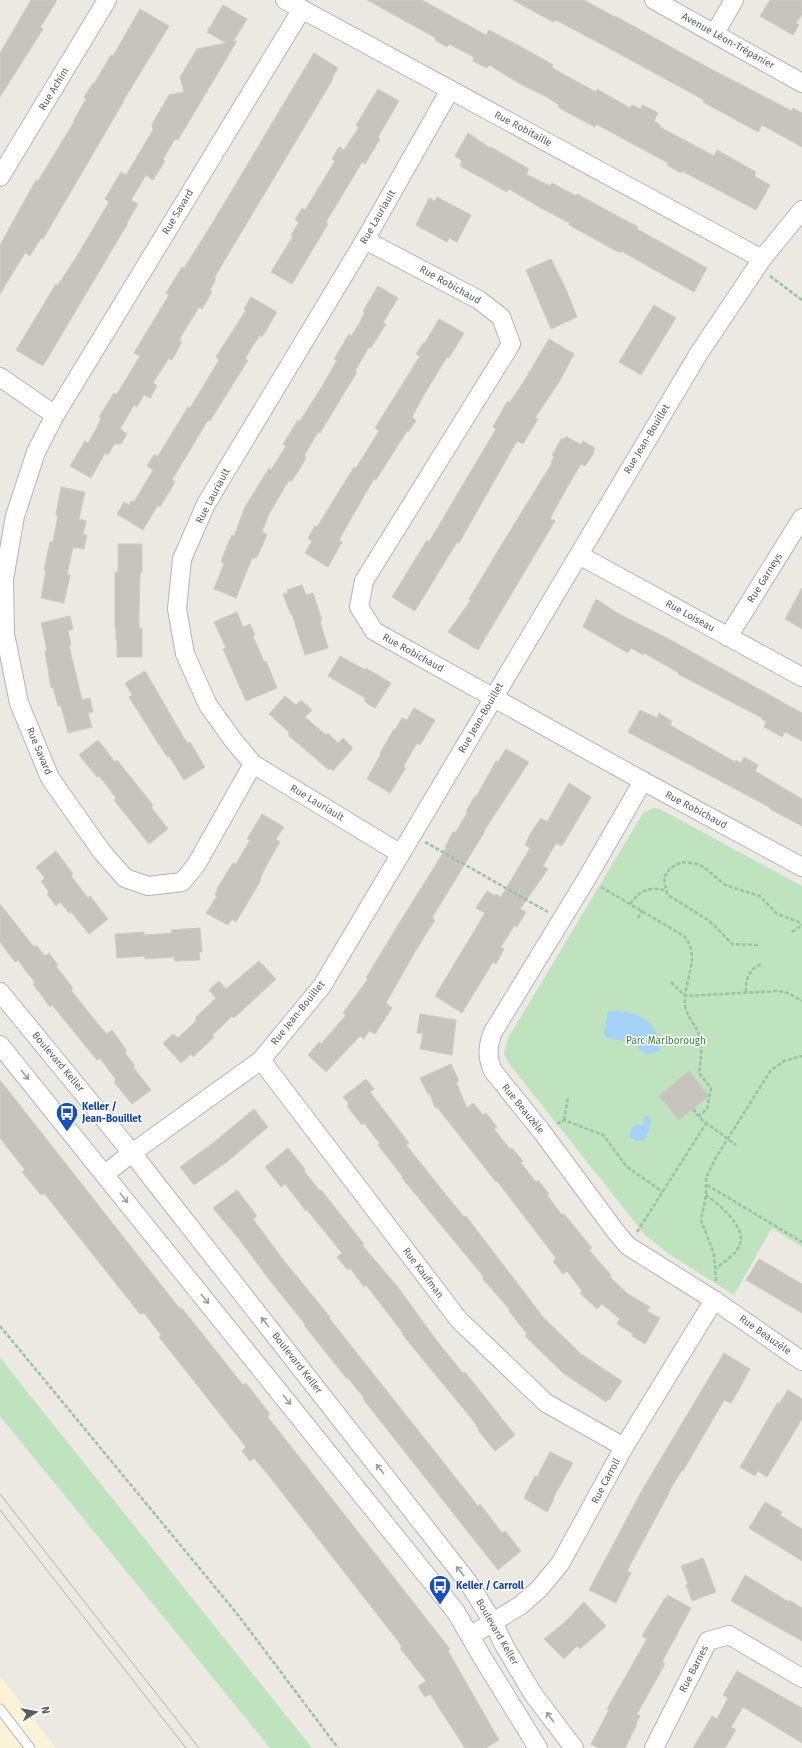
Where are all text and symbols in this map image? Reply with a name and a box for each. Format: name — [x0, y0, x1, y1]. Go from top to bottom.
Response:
street label: Avenue Léon-Trépanier — [679, 10, 777, 72]
street label: Rue Achim — [37, 65, 71, 113]
street label: Rue Robitaille — [492, 109, 554, 149]
street label: Rue Savard — [160, 187, 196, 237]
street label: Rue Lauriault — [358, 187, 399, 246]
street label: Rue Robichaud — [417, 263, 483, 307]
street label: Rue Jean-Bouillet — [621, 402, 673, 476]
street label: Rue Lauriault — [193, 466, 233, 526]
street label: Rue Garneys — [745, 551, 785, 605]
street label: Rue Loiseau — [663, 598, 717, 634]
street label: Rue Robichaud — [380, 631, 446, 675]
street label: Rue Jean-Bouillet — [456, 680, 506, 755]
street label: Rue Savard — [24, 725, 54, 777]
street label: Rue Lauriault — [288, 782, 346, 824]
street label: Rue Robichaud — [663, 789, 729, 831]
street label: Rue Jean-Bouillet — [268, 978, 328, 1048]
street label: Boulevard Keller — [29, 1030, 87, 1095]
park label: Parc Marlborough — [626, 1035, 706, 1047]
one-way arrow — [20, 1069, 29, 1080]
street label: Rue Beauzèle — [499, 1082, 547, 1136]
bus stop icon: Keller / Jean-Bouillet — [54, 1100, 80, 1133]
place label: Keller / Jean-Bouillet — [81, 1101, 142, 1125]
one-way arrow — [120, 1192, 129, 1203]
street label: Rue Kaufman — [400, 1245, 446, 1301]
one-way arrow — [201, 1294, 210, 1304]
street label: Rue Beauzèle — [737, 1313, 793, 1357]
one-way arrow — [261, 1317, 269, 1328]
street label: Boulevard Keller — [269, 1330, 325, 1396]
one-way arrow — [282, 1395, 291, 1406]
street label: Rue Carroll — [589, 1456, 623, 1506]
one-way arrow — [375, 1463, 384, 1474]
one-way arrow — [455, 1566, 464, 1577]
bus stop icon: Keller / Carroll — [427, 1573, 453, 1606]
place label: Keller / Carroll — [456, 1580, 524, 1592]
street label: Boulevard Keller — [473, 1597, 521, 1667]
street label: Rue Barnes — [677, 1643, 711, 1695]
north arrow — [16, 1692, 56, 1732]
text: N — [38, 1705, 52, 1715]
one-way arrow — [546, 1711, 555, 1722]

